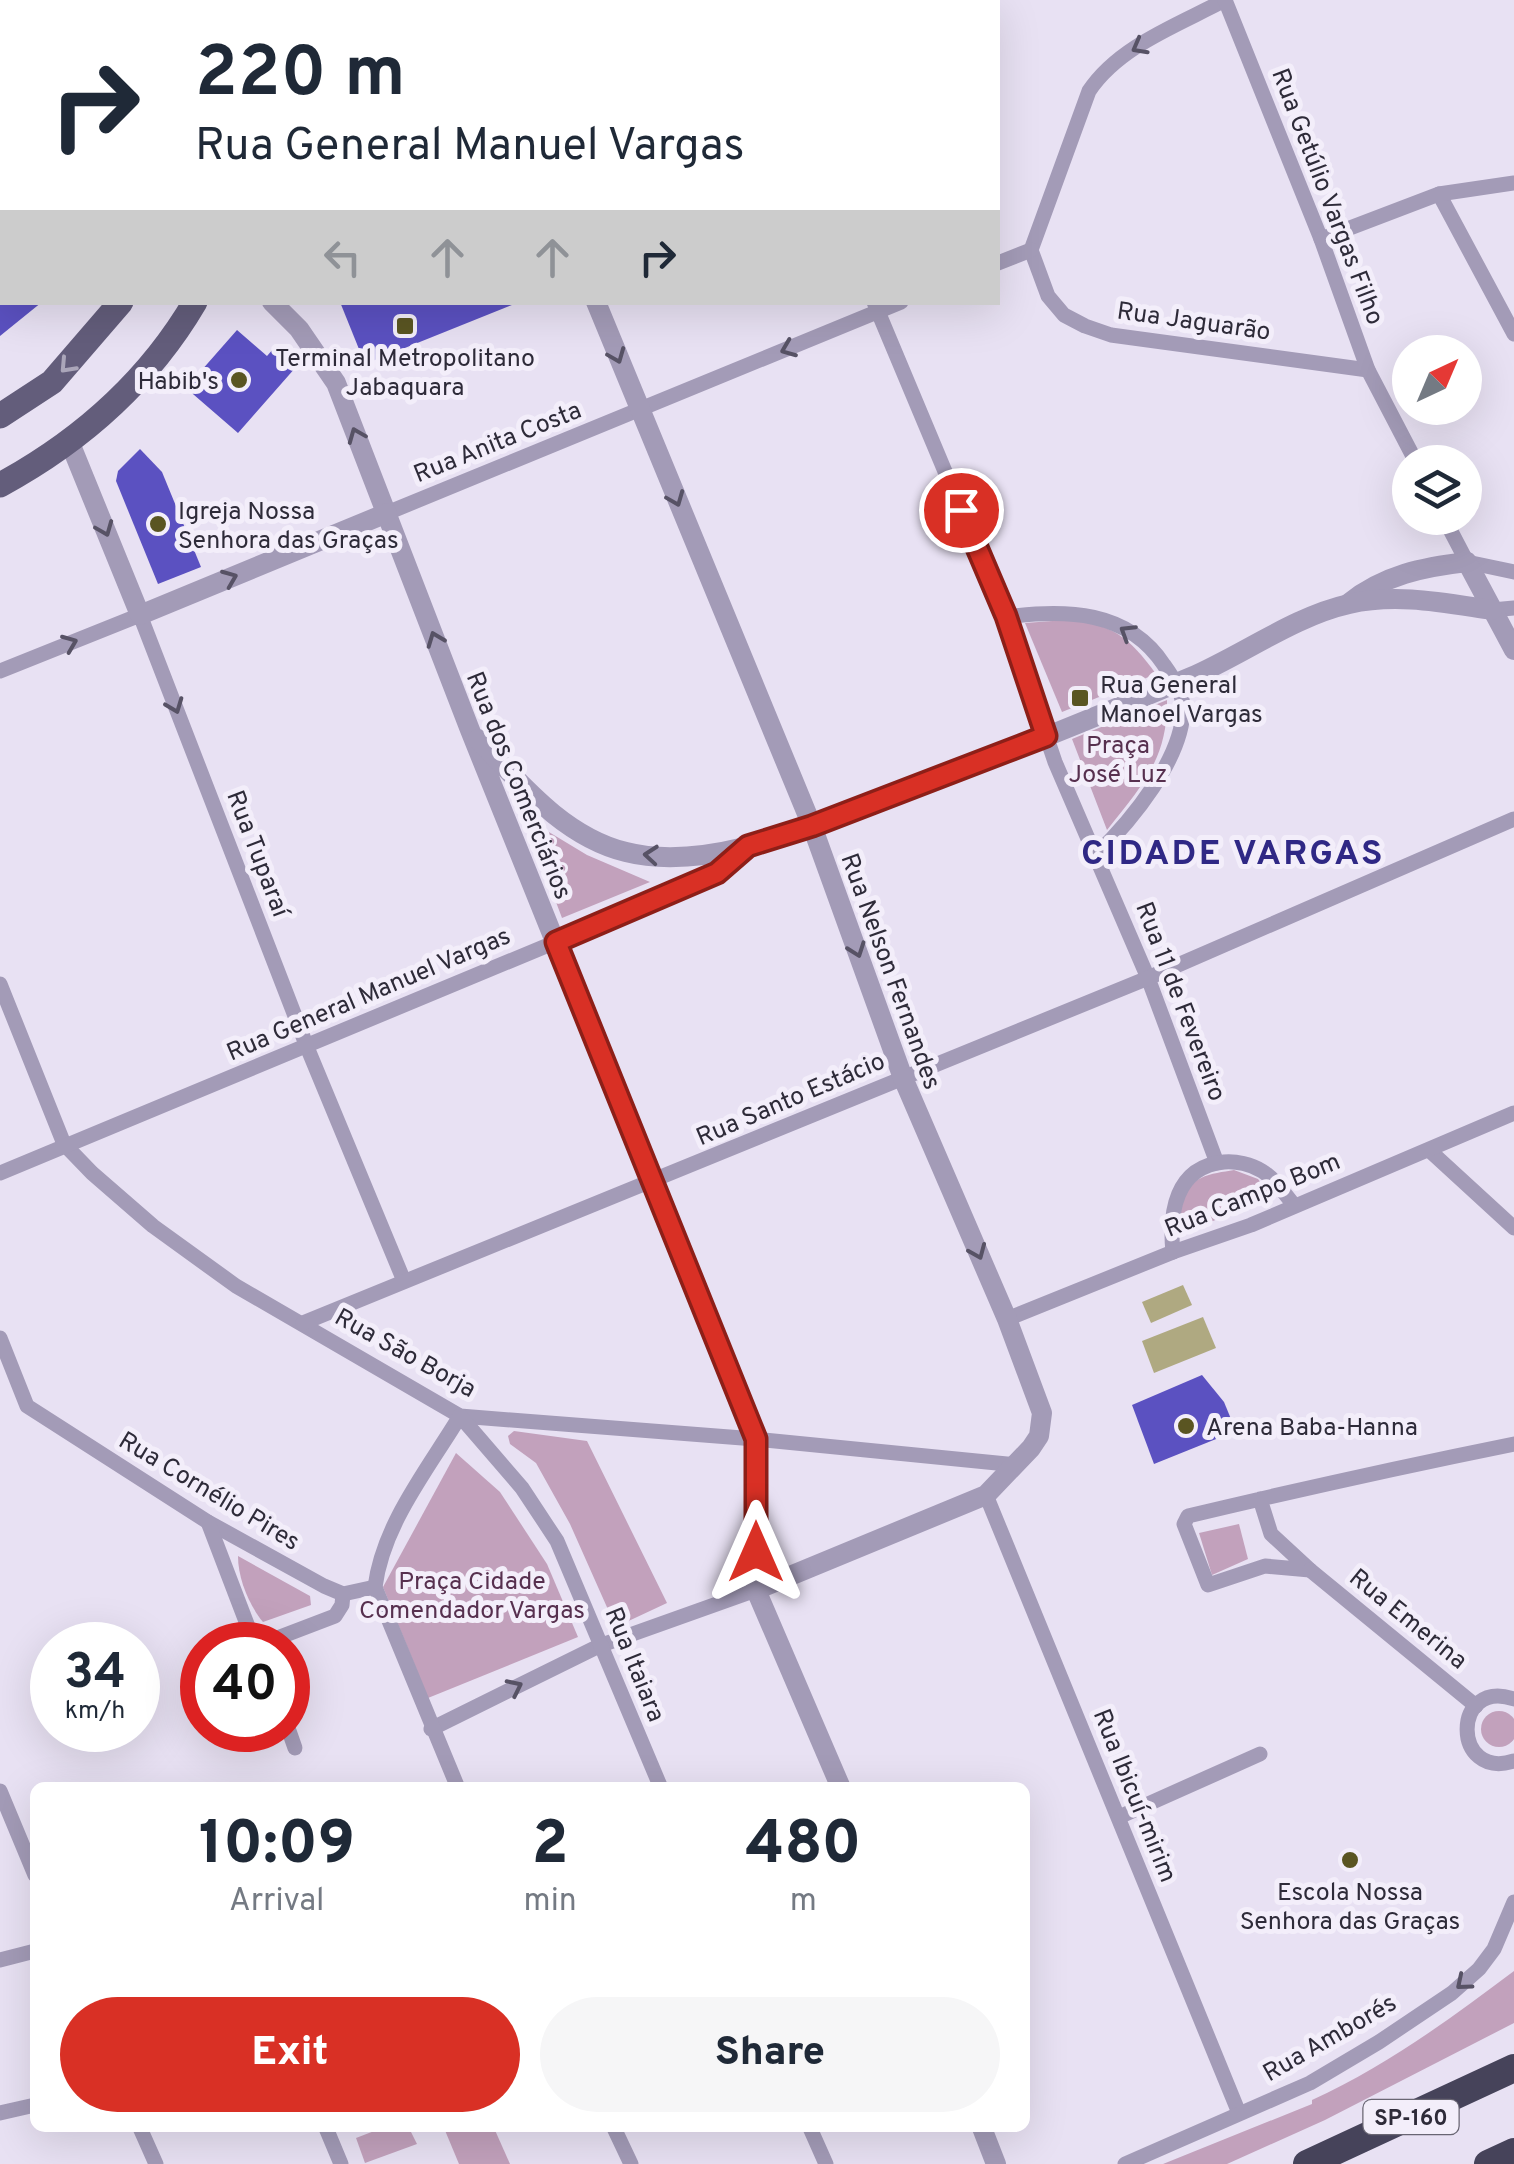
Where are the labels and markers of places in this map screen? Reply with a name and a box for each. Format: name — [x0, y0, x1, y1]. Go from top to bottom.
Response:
marker: Terminal Metropolitano Jabaquara — [394, 315, 416, 337]
place label: Terminal Metropolitano Jabaquara — [275, 344, 535, 405]
place label: Habib's — [138, 367, 219, 399]
marker: Habib's — [228, 369, 250, 391]
pin — [919, 468, 1004, 553]
place label: Igreja Nossa Senhora das Graças — [178, 497, 399, 558]
marker: Igreja Nossa Senhora das Graças — [147, 513, 169, 535]
place label: Rua General Manoel Vargas — [1100, 671, 1263, 732]
marker: Rua General Manoel Vargas — [1069, 687, 1091, 709]
place label: Arena Baba-Hanna — [1206, 1413, 1418, 1445]
marker: Arena Baba-Hanna — [1175, 1415, 1197, 1437]
marker: Escola Nossa Senhora das Graças — [1339, 1849, 1361, 1871]
place label: Escola Nossa Senhora das Graças — [1240, 1878, 1460, 1939]

